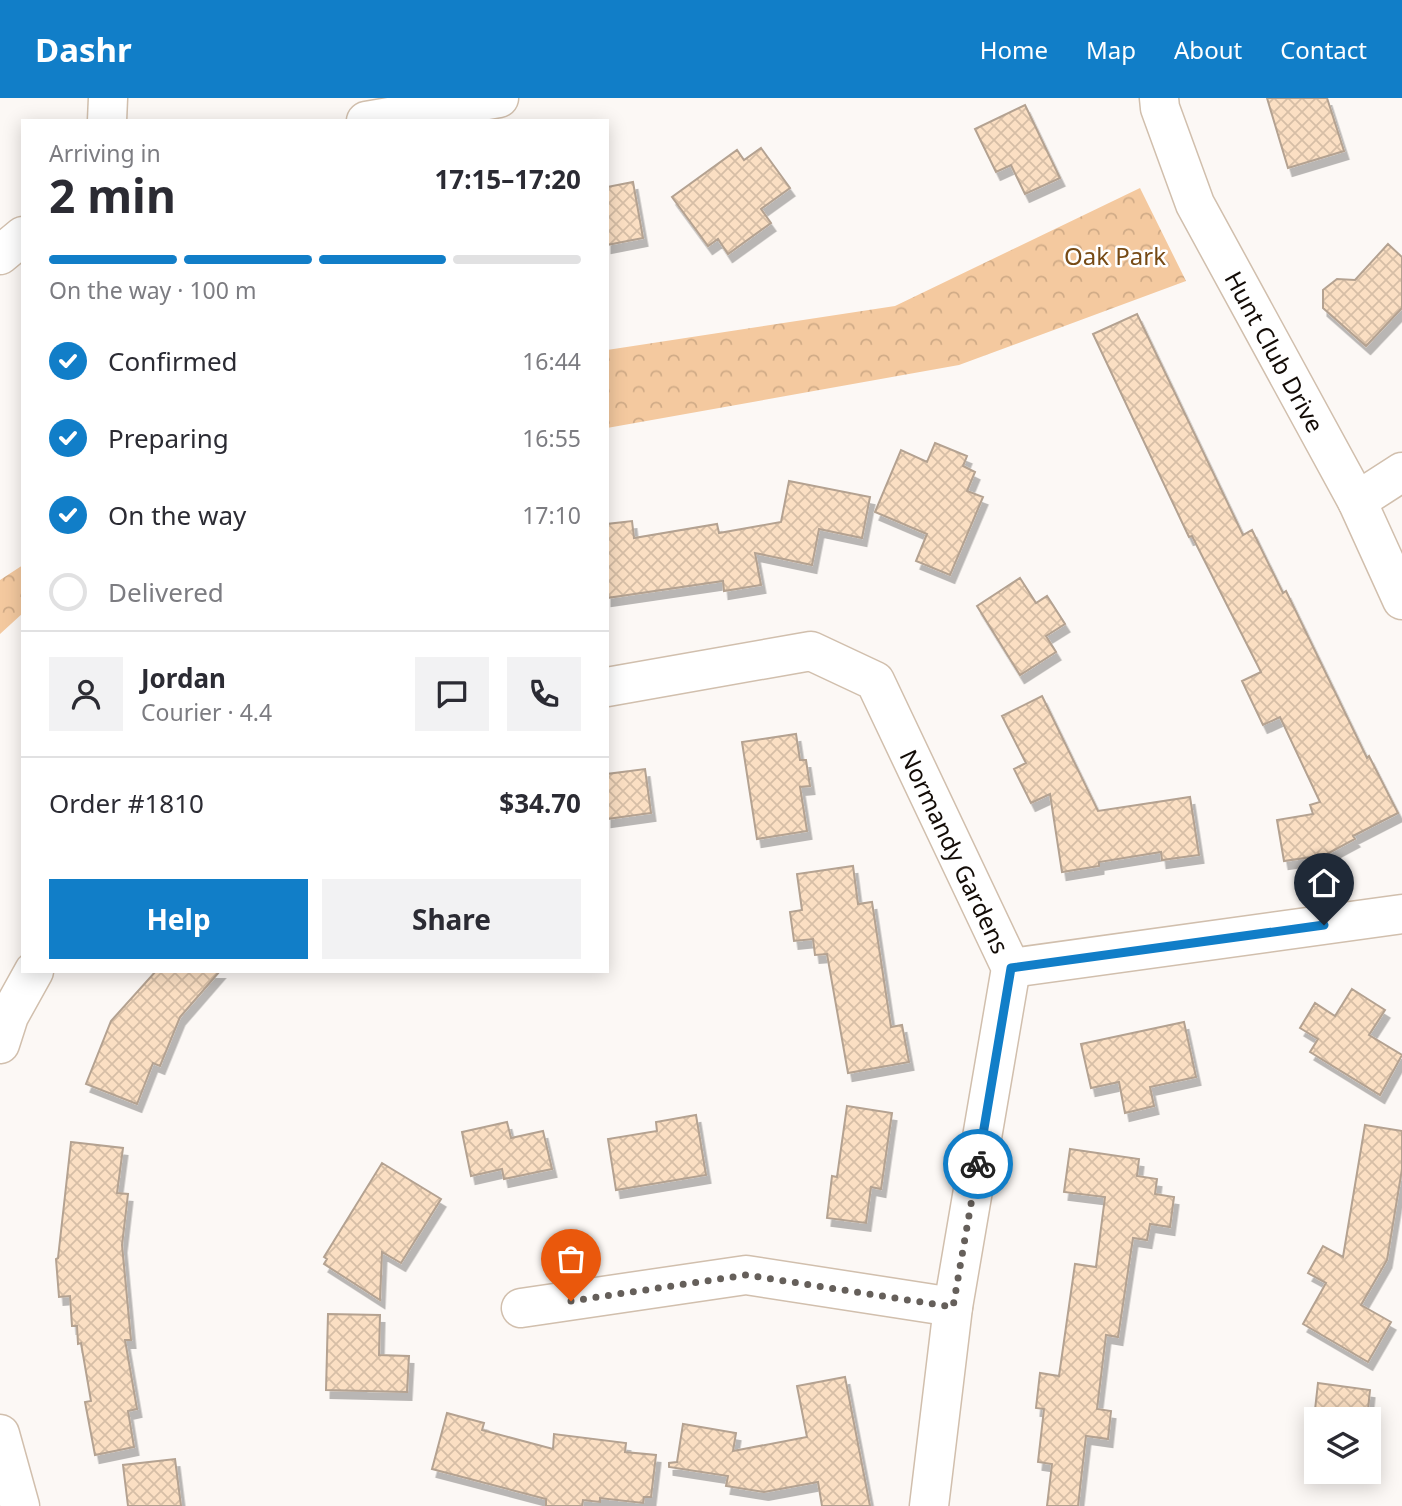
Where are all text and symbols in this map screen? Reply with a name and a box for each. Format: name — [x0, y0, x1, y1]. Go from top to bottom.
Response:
text: Dashr — [35, 27, 132, 72]
text: Home — [980, 33, 1048, 66]
text: Map — [1086, 33, 1136, 66]
text: About — [1174, 33, 1242, 66]
text: Contact — [1280, 33, 1367, 66]
text: Arriving in — [49, 137, 161, 169]
text: 17:15–17:20 — [434, 161, 581, 197]
text: 2 min — [49, 164, 176, 226]
park label: Oak Park — [1064, 239, 1166, 272]
street label: Hunt Club Drive — [1218, 265, 1333, 438]
text: On the way · 100 m — [49, 274, 256, 306]
icon: check — [49, 342, 87, 380]
text: Confirmed — [108, 343, 238, 379]
text: 16:44 — [522, 345, 581, 377]
icon: check — [49, 419, 87, 457]
text: Preparing — [108, 420, 229, 456]
text: 16:55 — [522, 422, 581, 454]
icon: check — [49, 496, 87, 534]
text: On the way — [108, 497, 246, 533]
text: 17:10 — [522, 499, 581, 531]
text: Delivered — [108, 574, 224, 610]
button: person — [49, 657, 123, 731]
button: chat — [415, 657, 489, 731]
button: phone — [507, 657, 581, 731]
text: Jordan — [141, 660, 226, 696]
text: Courier · 4.4 — [141, 696, 272, 728]
street label: Normandy Gardens — [893, 744, 1018, 958]
text: Order #1810 — [49, 785, 204, 821]
text: $34.70 — [499, 785, 581, 821]
pin — [1294, 853, 1354, 925]
icon: home — [1305, 864, 1343, 902]
button: Help — [49, 879, 308, 959]
button: Share — [322, 879, 581, 959]
courier — [943, 1129, 1013, 1199]
icon: bike — [959, 1145, 997, 1183]
pin — [541, 1229, 601, 1301]
icon: bag — [552, 1240, 590, 1278]
map controls — [1304, 1407, 1381, 1484]
button: layers — [1304, 1407, 1381, 1484]

